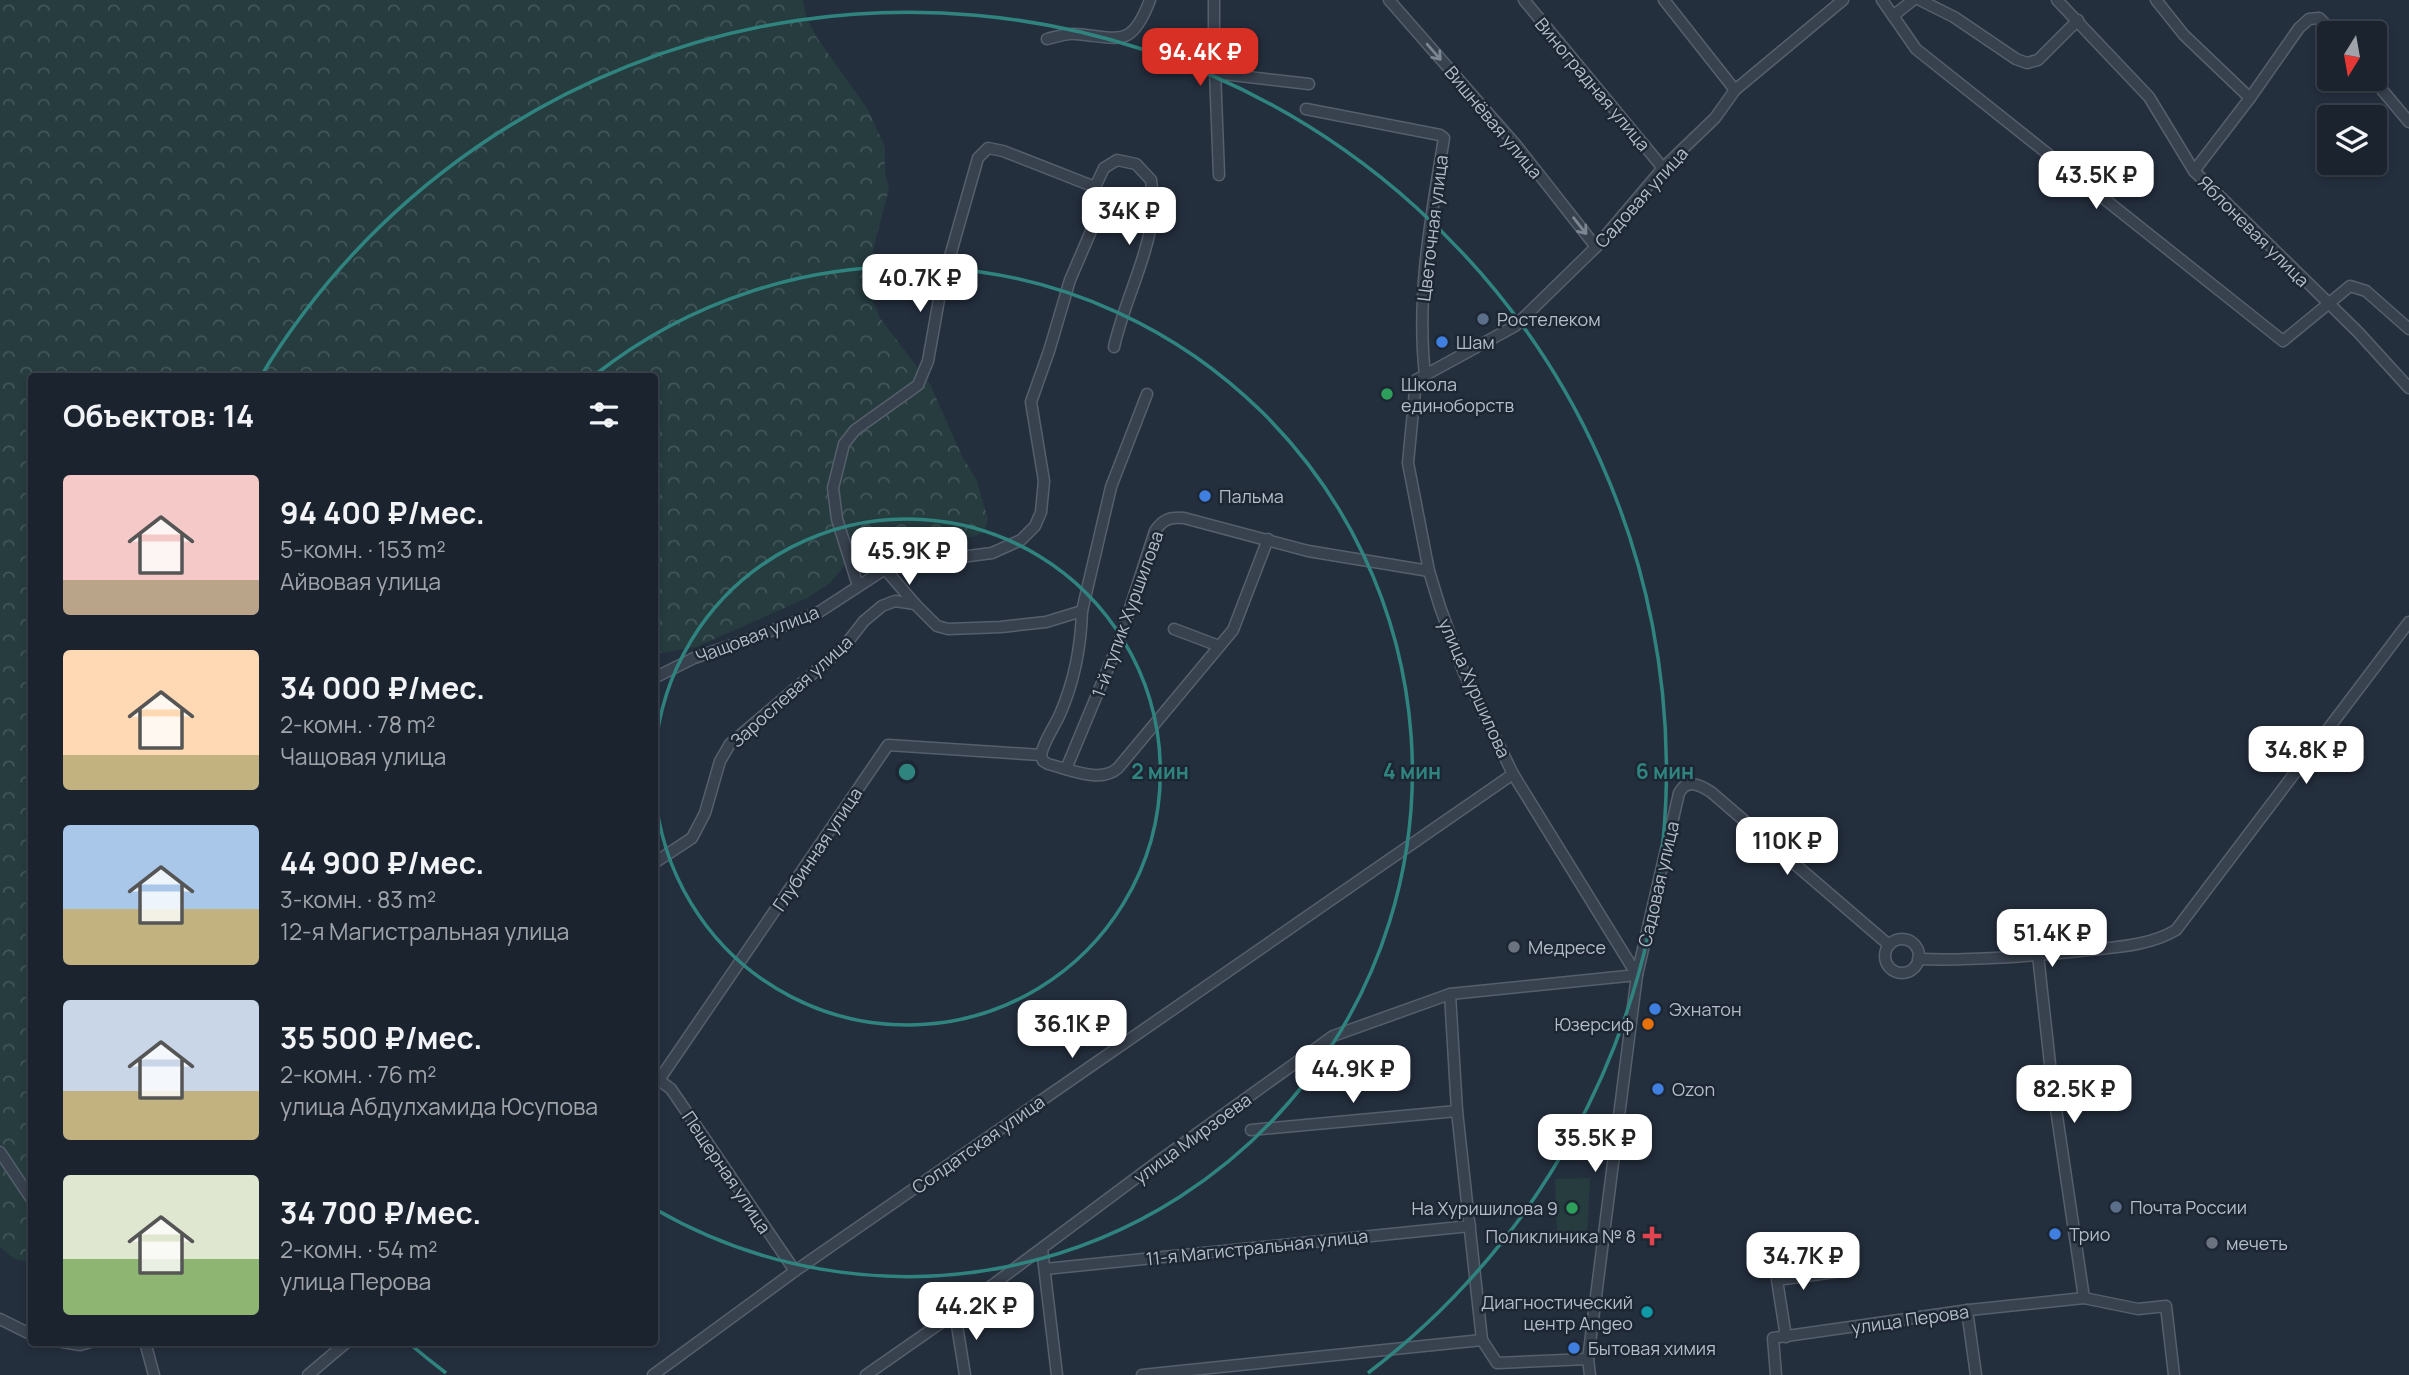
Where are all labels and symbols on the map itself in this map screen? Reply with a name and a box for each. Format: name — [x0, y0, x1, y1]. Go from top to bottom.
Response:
street label: Виноградная улица — [1530, 12, 1656, 156]
north arrow — [2317, 21, 2387, 91]
pin: 94.4K ₽ — [1135, 28, 1265, 88]
one-way arrow — [1426, 42, 1442, 60]
street label: Вишнёвая улица — [1440, 61, 1548, 183]
street label: Садовая улица — [1589, 141, 1693, 253]
pin: 43.5K ₽ — [2031, 152, 2161, 211]
street label: Цветочная улица — [1411, 153, 1453, 303]
street label: Яблоневая улица — [2193, 170, 2315, 292]
pin: 34K ₽ — [1080, 188, 1178, 247]
one-way arrow — [1572, 216, 1587, 235]
pin: 40.7K ₽ — [855, 254, 985, 314]
place label: Ростелеком — [1497, 307, 1601, 331]
marker: Ростелеком — [1475, 311, 1491, 327]
place label: Шам — [1456, 330, 1495, 354]
marker: Шам — [1434, 334, 1450, 350]
place label: Школа единоборств — [1401, 372, 1514, 417]
marker: Школа единоборств — [1379, 386, 1395, 402]
place label: Пальма — [1219, 484, 1284, 508]
marker: Пальма — [1197, 488, 1213, 504]
street label: 1-й тупик Хуршилова — [1086, 527, 1168, 701]
pin: 45.9K ₽ — [844, 528, 974, 587]
street label: Чащовая улица — [692, 599, 822, 669]
street label: улица Хуршилова — [1434, 615, 1516, 761]
street label: Зарослевая улица — [725, 630, 857, 752]
pin: 34.8K ₽ — [2241, 726, 2371, 786]
text: 2 мин — [1131, 757, 1189, 785]
text: 4 мин — [1383, 757, 1441, 785]
text: 6 мин — [1636, 757, 1694, 785]
centre of rings — [895, 760, 919, 784]
street label: Глубинная улица — [767, 782, 867, 916]
pin: 110K ₽ — [1730, 818, 1844, 877]
street label: Садовая улица — [1632, 819, 1684, 949]
pin: 51.4K ₽ — [1987, 909, 2117, 969]
place label: Медресе — [1528, 935, 1606, 959]
marker: Медресе — [1506, 939, 1522, 955]
place label: Эхнатон — [1669, 997, 1742, 1021]
pin: 36.1K ₽ — [1007, 1000, 1137, 1060]
marker: Эхнатон — [1647, 1001, 1663, 1017]
place label: Юзерсиф — [1554, 1012, 1634, 1036]
marker: Юзерсиф — [1640, 1016, 1656, 1032]
pin: 44.9K ₽ — [1288, 1046, 1418, 1105]
pin: 82.5K ₽ — [2009, 1066, 2139, 1125]
place label: Ozon — [1672, 1077, 1715, 1101]
marker: Ozon — [1650, 1081, 1666, 1097]
street label: улица Мирзоева — [1128, 1087, 1256, 1189]
street label: Солдатская улица — [907, 1089, 1049, 1199]
street label: Пещерная улица — [677, 1106, 777, 1238]
pin: 35.5K ₽ — [1530, 1114, 1660, 1174]
place label: Почта России — [2130, 1195, 2247, 1219]
place label: На Хуришилова 9 — [1411, 1196, 1558, 1220]
marker: Почта России — [2108, 1199, 2124, 1215]
marker: На Хуришилова 9 — [1564, 1200, 1580, 1216]
place label: Трио — [2069, 1222, 2110, 1246]
street label: 11-я Магистральная улица — [1145, 1223, 1369, 1271]
place label: Поликлиника № 8 — [1486, 1224, 1636, 1248]
marker: Поликлиника № 8 — [1642, 1226, 1662, 1246]
marker: Трио — [2047, 1226, 2063, 1242]
place label: мечеть — [2226, 1231, 2288, 1255]
pin: 34.7K ₽ — [1738, 1232, 1868, 1292]
marker: мечеть — [2204, 1235, 2220, 1251]
pin: 44.2K ₽ — [911, 1282, 1041, 1342]
place label: Диагностический центр Angeo — [1481, 1290, 1633, 1335]
street label: улица Перова — [1850, 1299, 1970, 1339]
marker: Диагностический центр Angeo — [1639, 1304, 1655, 1320]
place label: Бытовая химия — [1588, 1336, 1716, 1360]
marker: Бытовая химия — [1566, 1340, 1582, 1356]

